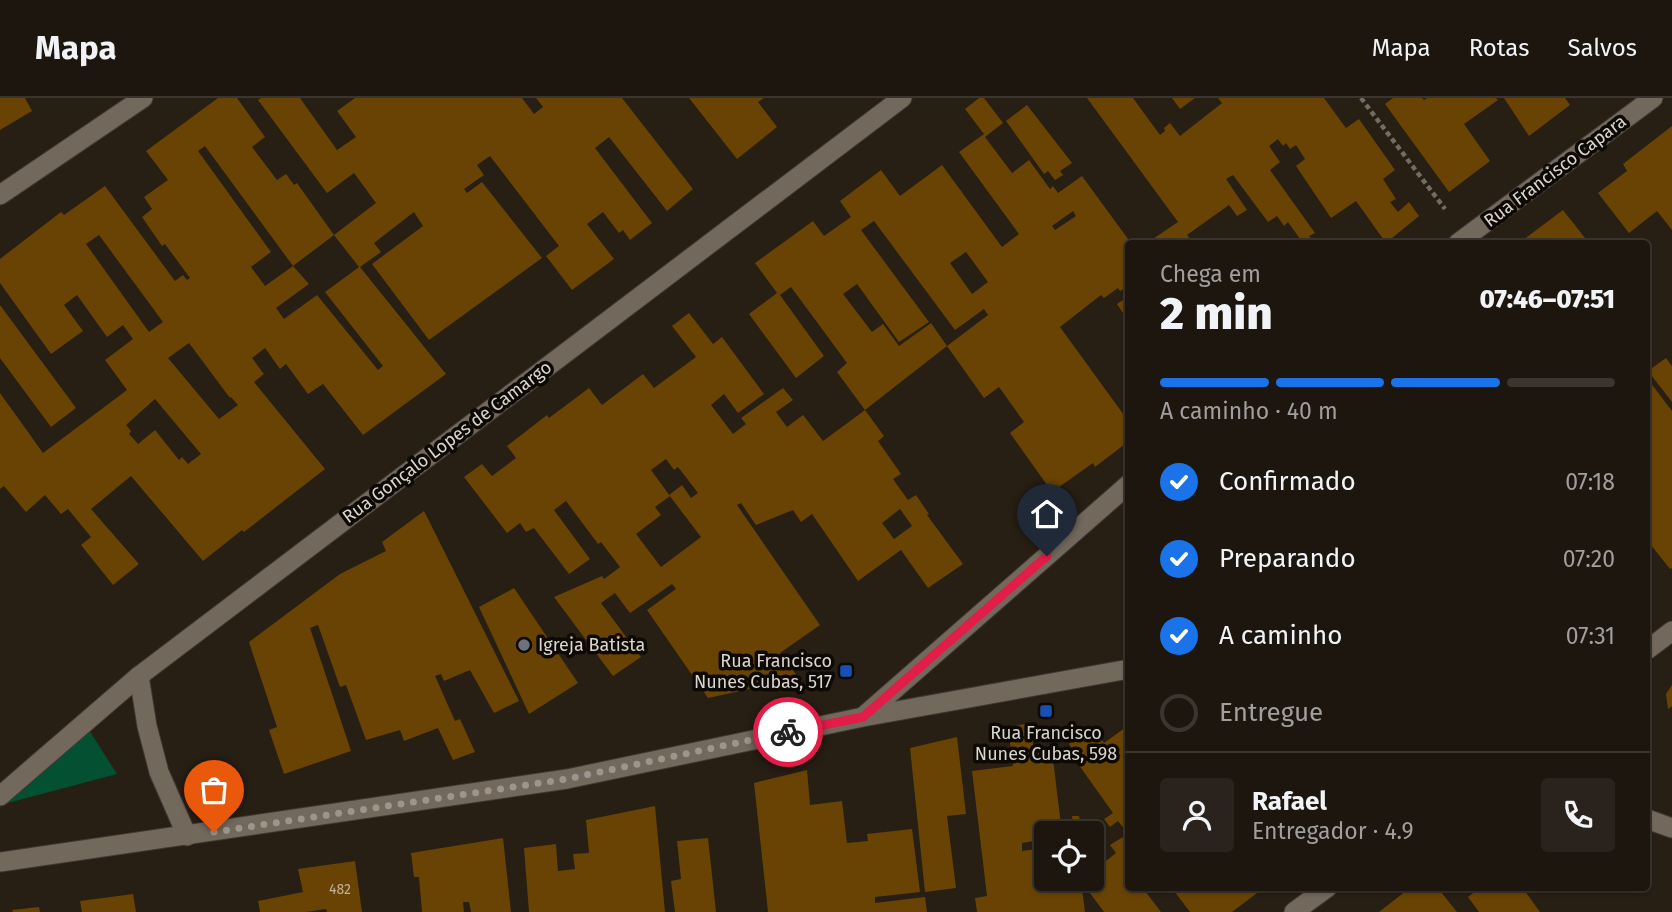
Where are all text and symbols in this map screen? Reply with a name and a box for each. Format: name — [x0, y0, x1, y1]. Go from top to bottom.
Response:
text: Mapa — [35, 28, 116, 68]
text: Mapa — [1372, 34, 1431, 62]
text: Rotas — [1469, 34, 1529, 62]
text: Salvos — [1567, 34, 1637, 62]
street label: Rua Francisco Capara — [1479, 110, 1631, 232]
text: Chega em — [1160, 260, 1261, 288]
text: 07:46–07:51 — [1480, 284, 1615, 315]
text: 2 min — [1160, 286, 1273, 341]
street label: Rua Gonçalo Lopes de Camargo — [338, 356, 556, 528]
text: A caminho · 40 m — [1160, 397, 1338, 425]
icon: check — [1160, 463, 1198, 501]
text: Confirmado — [1219, 466, 1356, 497]
text: 07:18 — [1565, 468, 1615, 496]
pin — [1017, 484, 1077, 556]
icon: home — [1028, 495, 1066, 533]
icon: check — [1160, 540, 1198, 578]
text: Preparando — [1219, 543, 1356, 574]
text: 07:20 — [1563, 545, 1615, 573]
icon: check — [1160, 617, 1198, 655]
text: A caminho — [1219, 620, 1342, 651]
text: 07:31 — [1566, 622, 1615, 650]
place label: Igreja Batista — [538, 634, 645, 656]
marker: Igreja Batista — [516, 637, 532, 653]
place label: Rua Francisco Nunes Cubas, 517 — [694, 650, 832, 693]
marker: Rua Francisco Nunes Cubas, 517 — [838, 663, 854, 679]
courier — [753, 697, 823, 767]
text: Entregue — [1219, 697, 1323, 728]
marker: Rua Francisco Nunes Cubas, 598 — [1038, 703, 1054, 719]
icon: bike — [769, 713, 807, 751]
place label: Rua Francisco Nunes Cubas, 598 — [975, 722, 1117, 765]
pin — [184, 760, 244, 832]
icon: bag — [195, 771, 233, 809]
button: person — [1160, 778, 1234, 852]
button: phone — [1541, 778, 1615, 852]
text: Rafael — [1252, 786, 1327, 817]
text: Entregador · 4.9 — [1252, 817, 1414, 845]
map controls — [1034, 821, 1104, 891]
button: locate — [1034, 821, 1104, 891]
house number: 482 — [329, 881, 351, 898]

